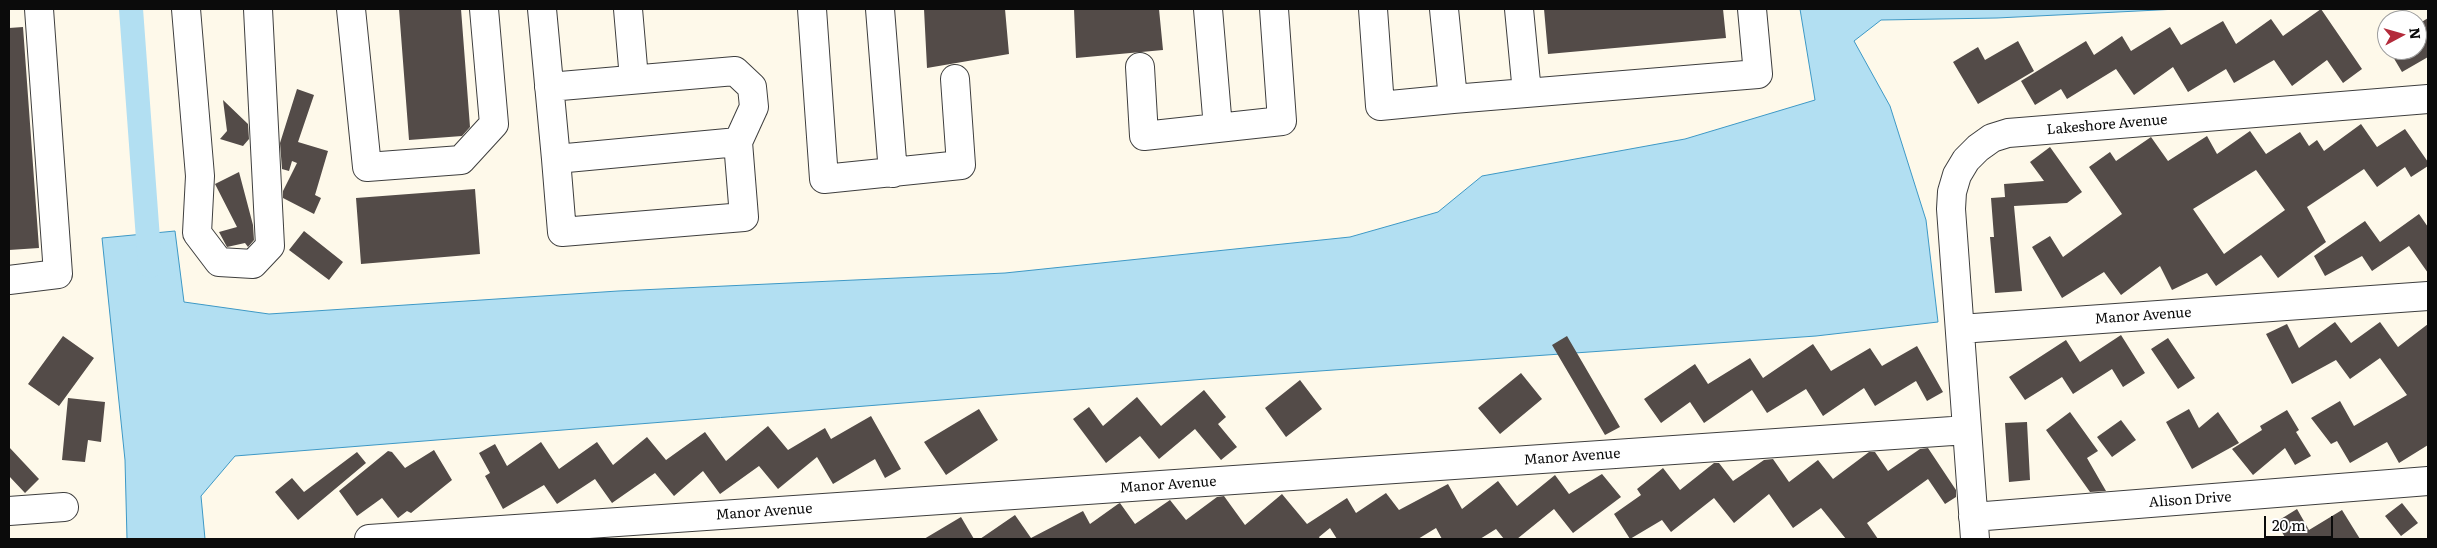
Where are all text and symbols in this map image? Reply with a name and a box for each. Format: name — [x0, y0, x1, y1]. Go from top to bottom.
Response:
north arrow — [2377, 10, 2427, 60]
text: N — [2405, 27, 2426, 40]
street label: Lakeshore Avenue — [2046, 111, 2168, 139]
street label: Manor Avenue — [2094, 304, 2192, 328]
street label: Manor Avenue — [1523, 445, 1621, 469]
street label: Manor Avenue — [1119, 473, 1217, 497]
street label: Alison Drive — [2148, 489, 2232, 511]
street label: Manor Avenue — [715, 500, 813, 524]
scale bar — [2267, 506, 2336, 538]
text: 20 m — [2272, 513, 2306, 536]

